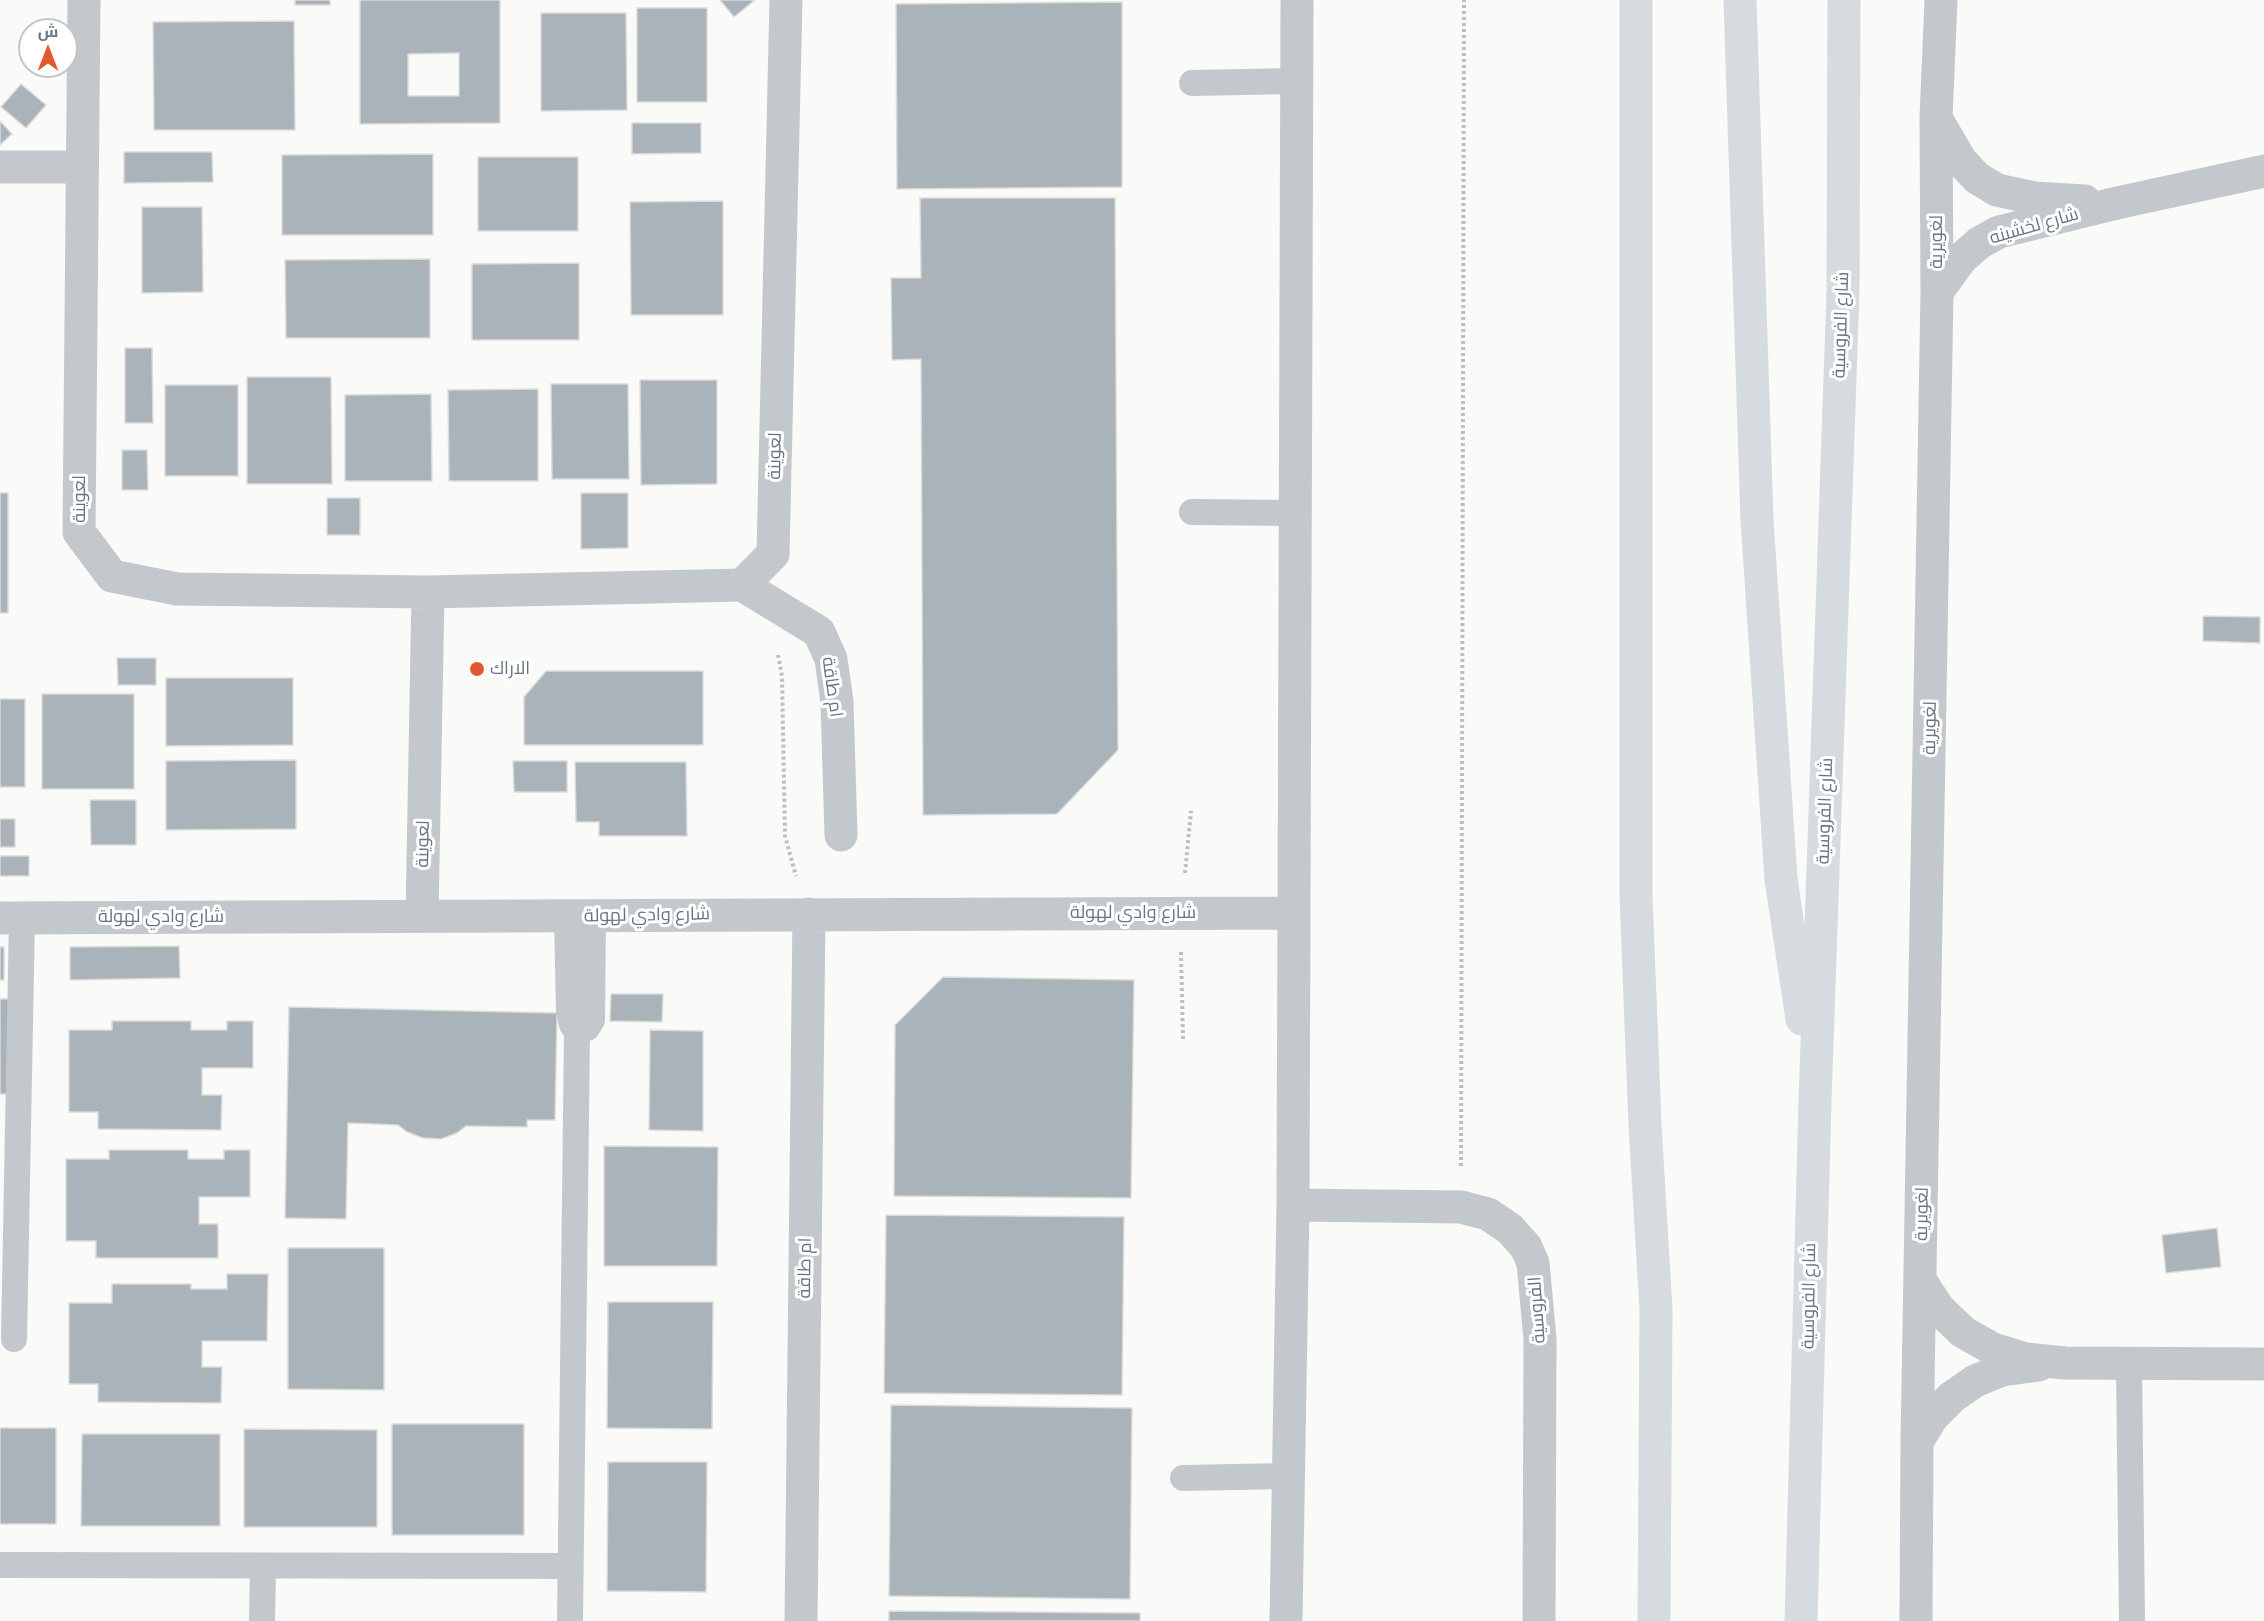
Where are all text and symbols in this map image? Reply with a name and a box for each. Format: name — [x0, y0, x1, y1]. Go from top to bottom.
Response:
north arrow — [18, 18, 78, 78]
text: ش — [38, 22, 58, 41]
street label: شارع لخشينه — [1987, 203, 2081, 249]
street label: لغويرية — [1926, 215, 1948, 269]
street label: شارع الفروسية — [1828, 271, 1854, 379]
street label: لعوينة — [764, 432, 786, 480]
street label: لعوينة — [69, 475, 91, 523]
street label: ام طاقة — [817, 655, 847, 719]
place label: الاراك — [490, 658, 530, 680]
marker: الاراك — [468, 660, 486, 678]
street label: لغويرية — [1919, 701, 1941, 755]
street label: شارع الفروسية — [1812, 757, 1838, 865]
street label: لعوينة — [412, 820, 434, 868]
street label: شارع وادي لهولة — [1070, 902, 1196, 924]
street label: شارع وادي لهولة — [584, 903, 710, 927]
street label: شارع وادي لهولة — [98, 906, 224, 928]
street label: لغويرية — [1911, 1187, 1933, 1241]
street label: ام طاقة — [794, 1237, 816, 1299]
street label: شارع الفروسية — [1797, 1243, 1821, 1349]
street label: الفروسية — [1524, 1276, 1550, 1344]

